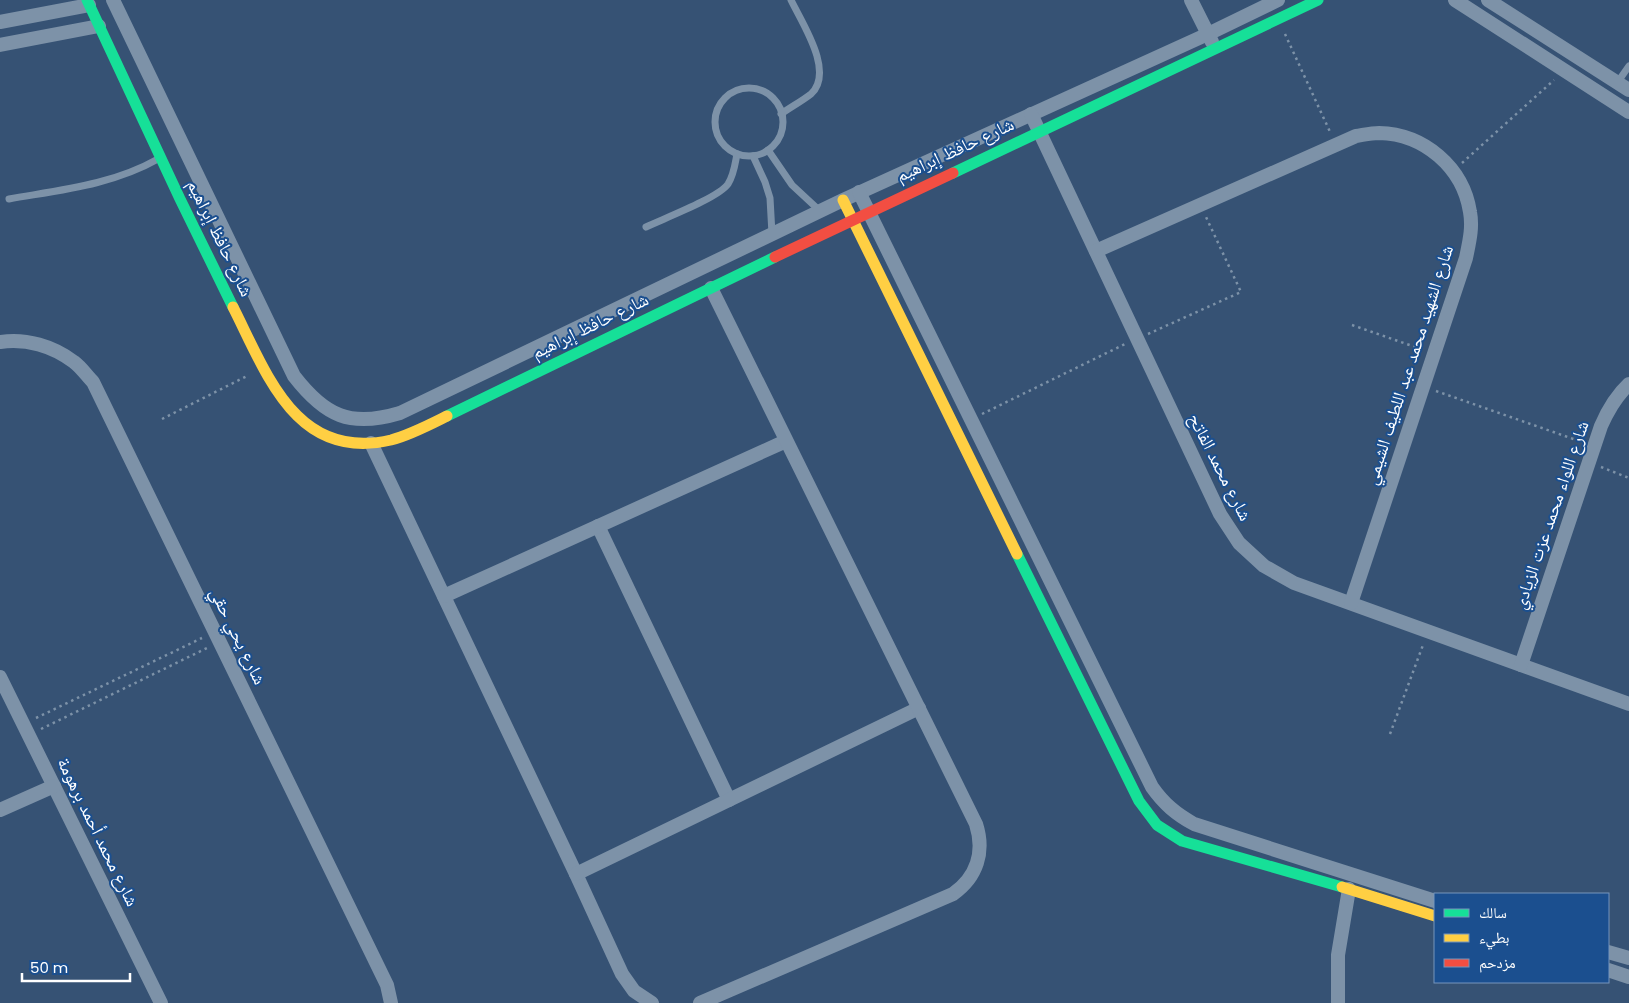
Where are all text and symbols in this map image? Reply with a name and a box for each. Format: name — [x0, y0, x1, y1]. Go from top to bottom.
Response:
street label: شارع حافظ إبراهيم — [892, 111, 1018, 188]
street label: شارع حافظ إبراهيم — [181, 175, 260, 300]
street label: شارع الشهيد محمد عبد اللطيف الشيمي — [1358, 242, 1462, 489]
street label: شارع حافظ إبراهيم — [527, 286, 652, 365]
street label: شارع محمد الفاتح — [1183, 409, 1258, 525]
street label: شارع اللواء محمد عزت الزيادي — [1507, 417, 1597, 613]
street label: شارع يحي حقي — [202, 583, 273, 690]
street label: شارع محمد أحمد برهومة — [52, 753, 145, 910]
legend — [1434, 893, 1609, 983]
text: سالك — [1479, 902, 1507, 923]
text: بطيء — [1479, 927, 1509, 950]
scale bar — [22, 950, 130, 982]
text: مزدحم — [1479, 952, 1516, 973]
text: 50 m — [30, 957, 68, 978]

